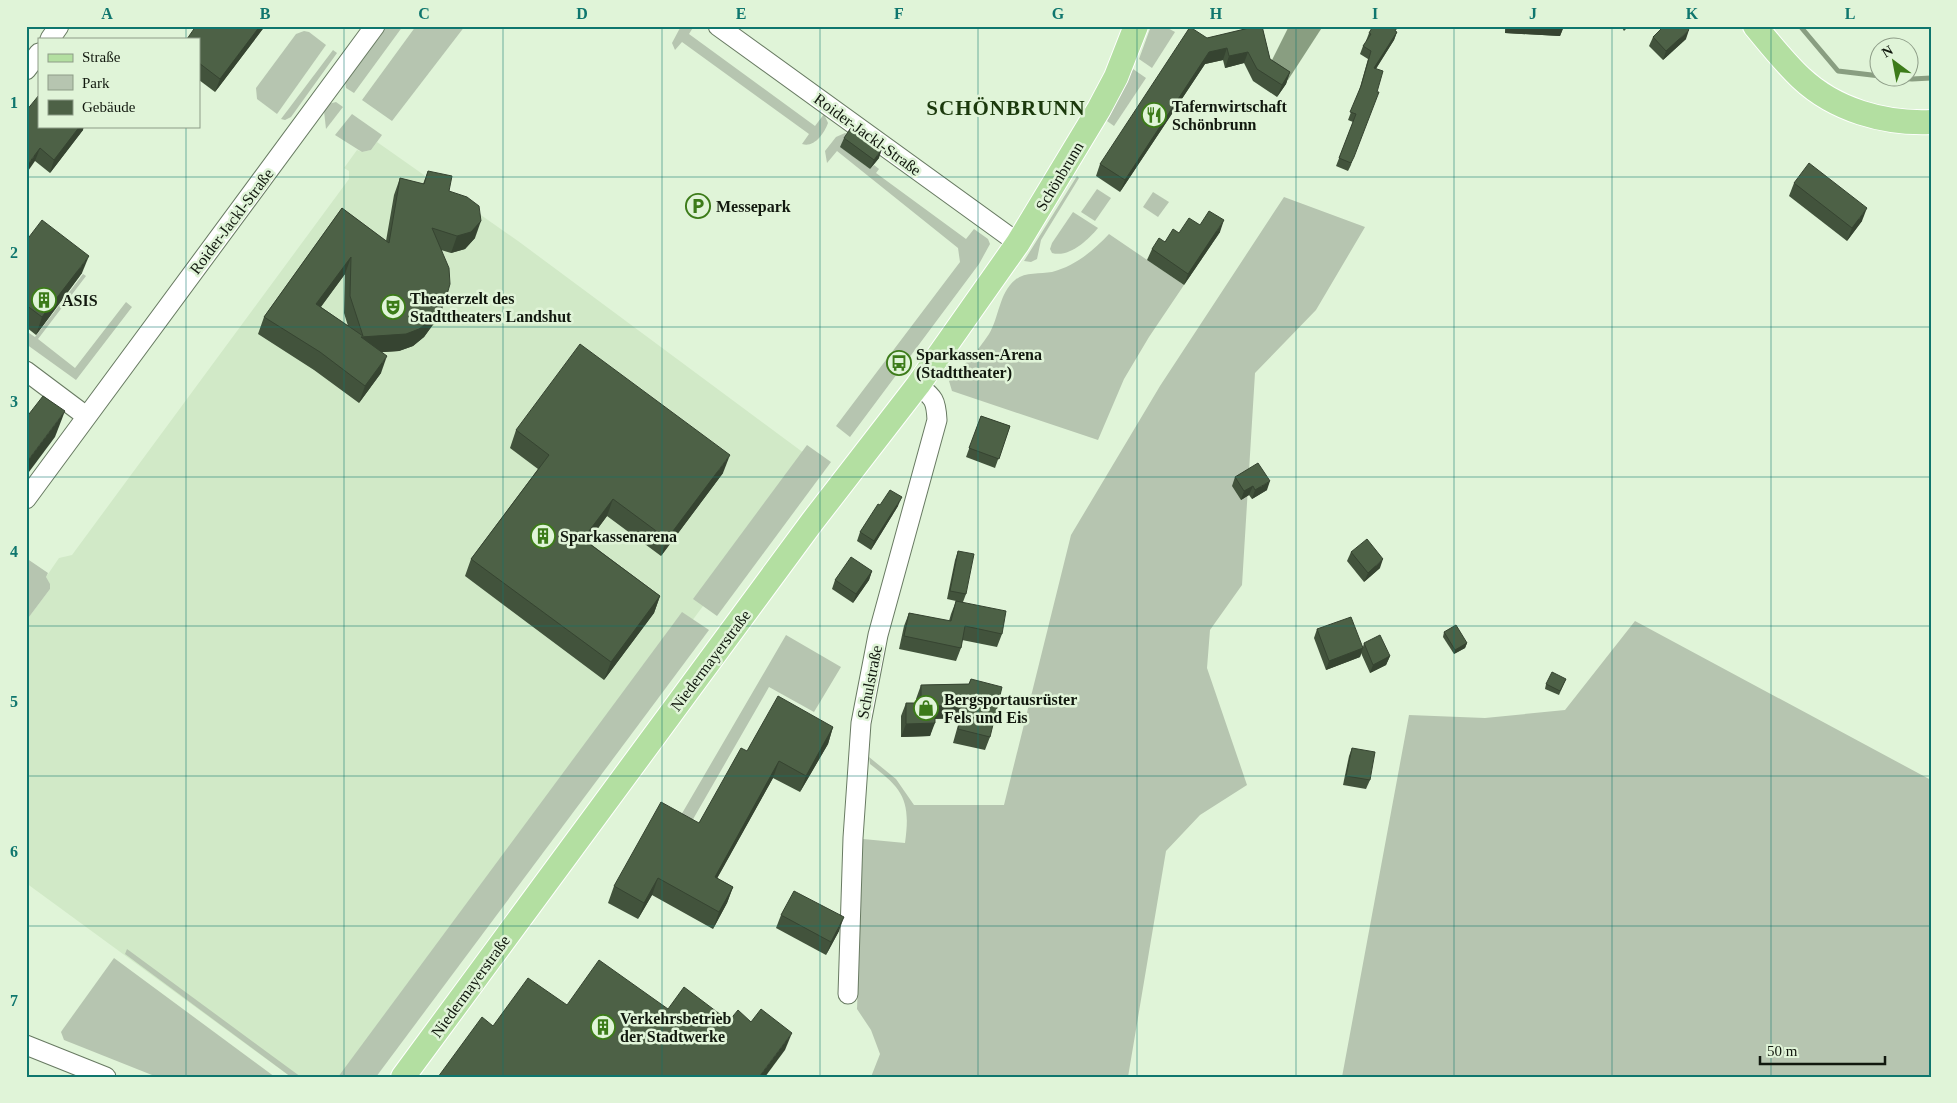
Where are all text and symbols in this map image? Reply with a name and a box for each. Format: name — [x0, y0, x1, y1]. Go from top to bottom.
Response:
text: A — [101, 5, 113, 22]
text: B — [260, 5, 271, 22]
text: C — [418, 5, 430, 22]
text: D — [576, 5, 588, 22]
text: E — [736, 5, 746, 22]
text: F — [894, 5, 904, 22]
text: G — [1052, 5, 1065, 22]
text: H — [1210, 5, 1223, 22]
text: I — [1372, 5, 1378, 22]
text: J — [1529, 5, 1537, 22]
text: K — [1686, 5, 1699, 22]
text: L — [1845, 5, 1855, 22]
legend — [38, 38, 200, 128]
north arrow — [1870, 38, 1920, 88]
text: N — [1879, 42, 1896, 60]
text: Straße — [82, 49, 121, 65]
text: Park — [82, 75, 110, 91]
street label: Roider-Jackl-Straße — [811, 90, 924, 179]
text: 1 — [10, 94, 18, 111]
district label: SCHÖNBRUNN — [926, 96, 1086, 120]
place label: Tafernwirtschaft Schönbrunn — [1172, 98, 1288, 133]
text: Gebäude — [82, 99, 136, 115]
restaurant icon: Tafernwirtschaft Schönbrunn — [1141, 102, 1167, 128]
street label: Schönbrunn — [1032, 139, 1087, 214]
street label: Roider-Jackl-Straße — [186, 165, 277, 277]
parking icon: Messepark — [685, 193, 711, 219]
place label: Messepark — [716, 198, 791, 216]
text: 2 — [10, 244, 18, 261]
building icon: ASIS — [31, 287, 57, 313]
place label: Theaterzelt des Stadttheaters Landshut — [410, 290, 572, 325]
place label: ASIS — [62, 292, 98, 309]
theatre icon: Theaterzelt des Stadttheaters Landshut — [380, 294, 406, 320]
place label: Sparkassen-Arena (Stadttheater) — [916, 346, 1042, 382]
bus stop icon: Sparkassen-Arena (Stadttheater) — [886, 350, 912, 376]
text: 3 — [10, 393, 18, 410]
building icon: Sparkassenarena — [530, 523, 556, 549]
place label: Sparkassenarena — [560, 528, 677, 546]
text: 4 — [10, 543, 18, 560]
street label: Niedermayerstraße — [667, 607, 755, 715]
street label: Schulstraße — [854, 644, 885, 720]
place label: Bergsportausrüster Fels und Eis — [944, 691, 1077, 726]
text: 5 — [10, 693, 18, 710]
shop icon: Bergsportausrüster Fels und Eis — [913, 695, 939, 721]
text: 6 — [10, 843, 18, 860]
street label: Niedermayerstraße — [428, 932, 514, 1041]
text: 7 — [10, 992, 18, 1009]
place label: Verkehrsbetrieb der Stadtwerke — [620, 1010, 731, 1045]
building icon: Verkehrsbetrieb der Stadtwerke — [590, 1014, 616, 1040]
scale bar — [1760, 1033, 1884, 1065]
text: 50 m — [1767, 1043, 1798, 1059]

